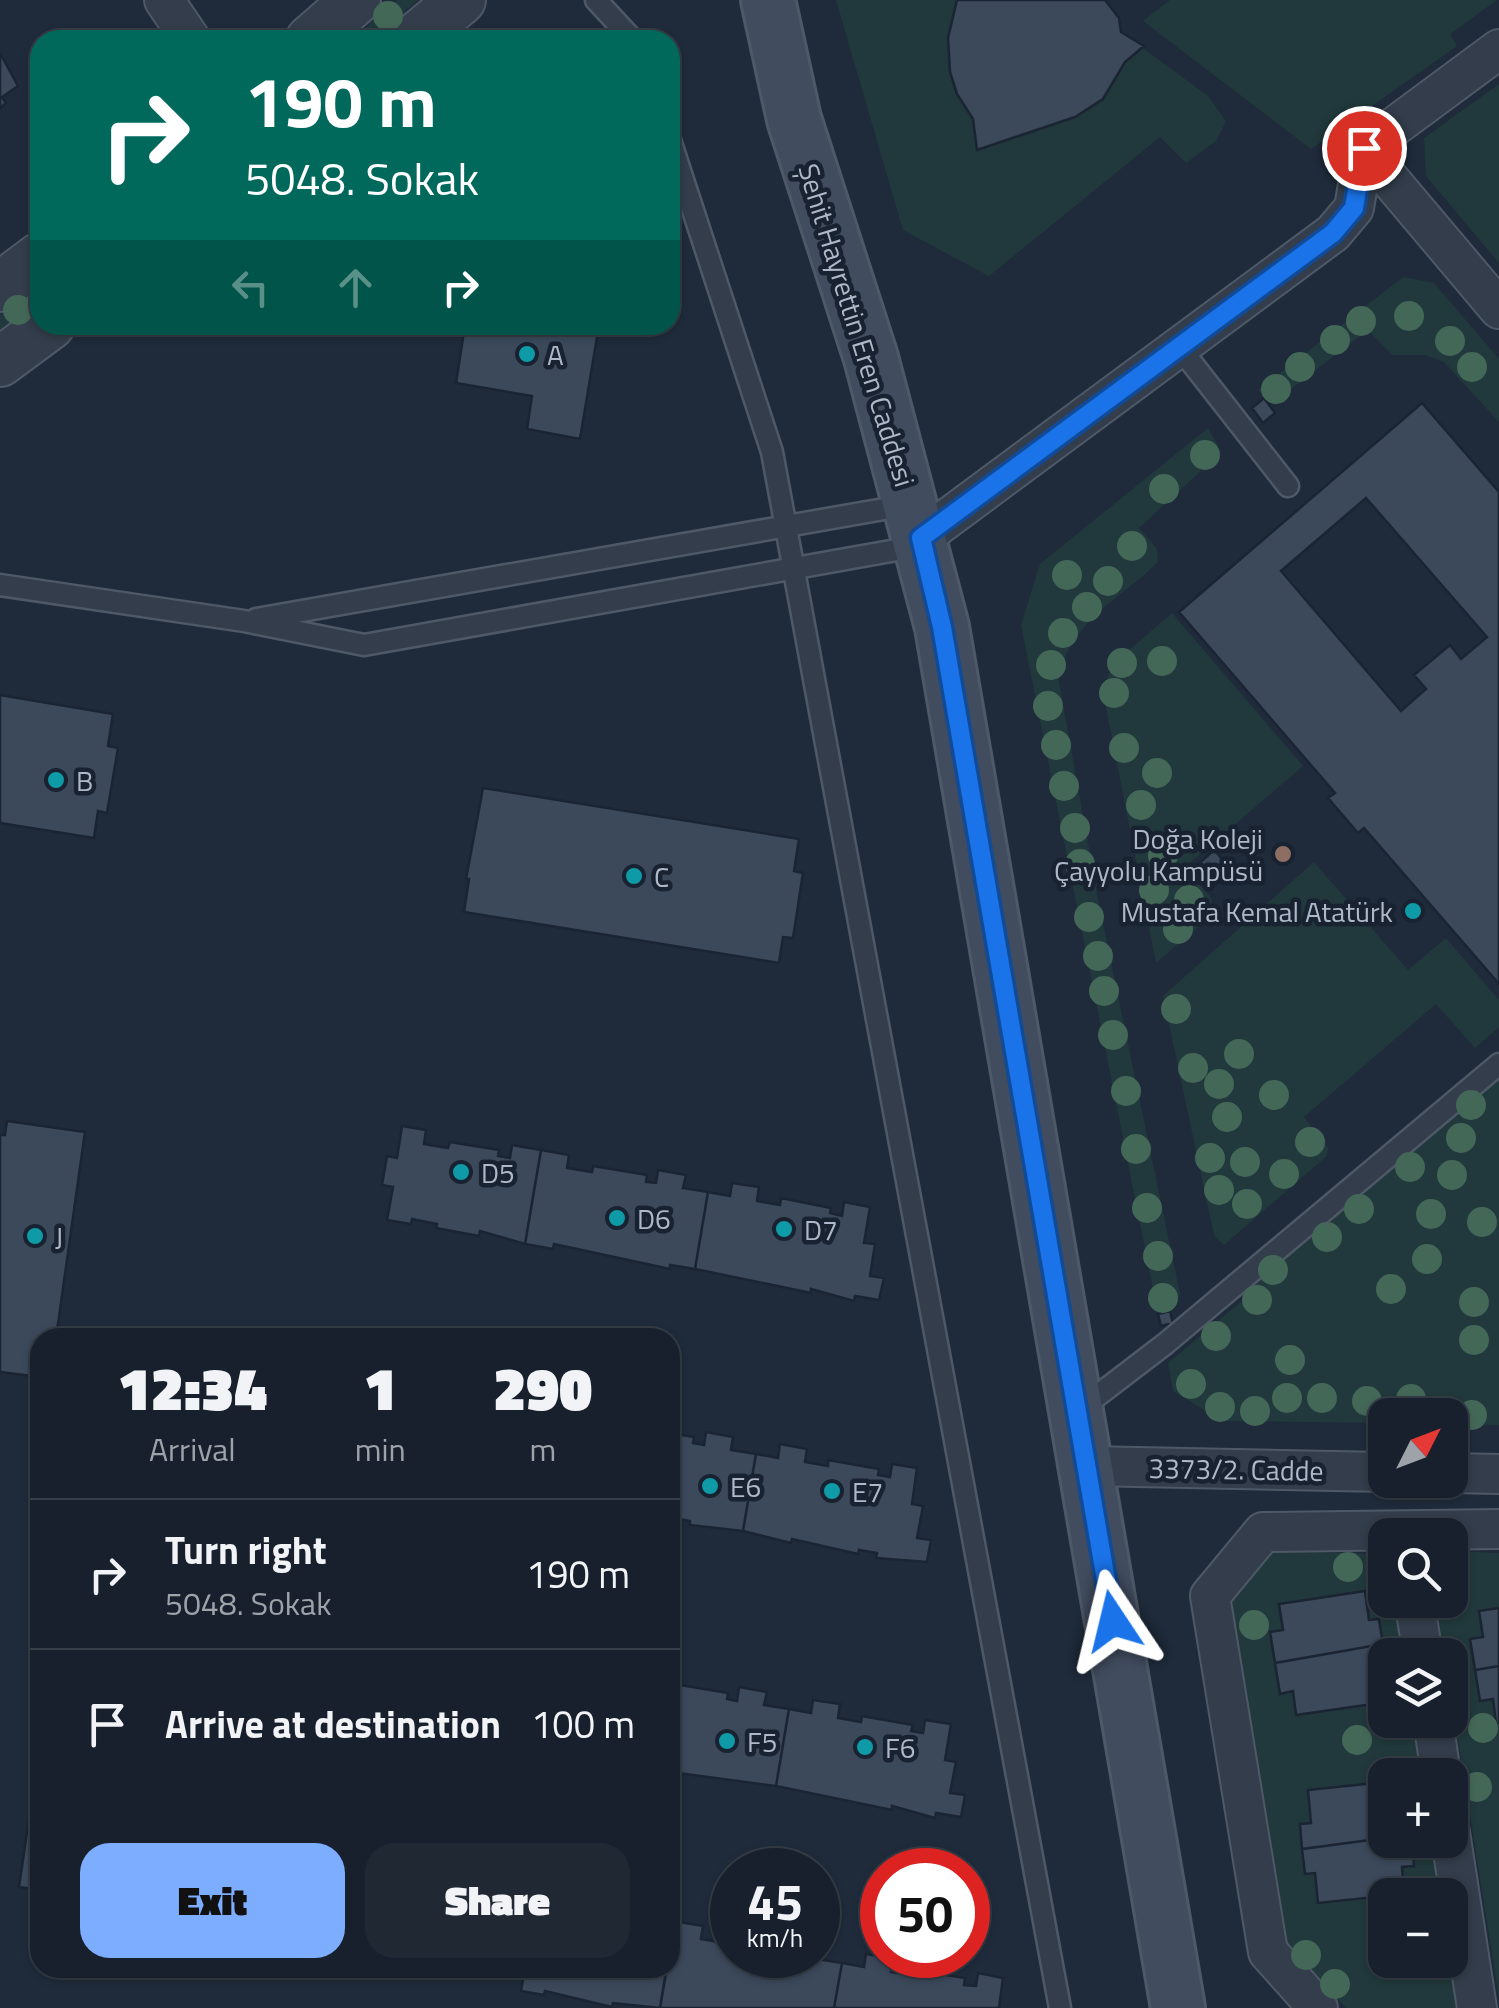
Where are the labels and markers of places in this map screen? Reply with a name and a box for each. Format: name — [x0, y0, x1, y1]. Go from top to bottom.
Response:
pin — [1322, 106, 1407, 191]
place label: A — [547, 333, 564, 376]
marker: A — [516, 343, 538, 365]
place label: B — [76, 759, 93, 802]
marker: B — [45, 769, 67, 791]
place label: Doğa Koleji Çayyolu Kampüsü — [1054, 817, 1263, 892]
marker: Doğa Koleji Çayyolu Kampüsü — [1272, 843, 1294, 865]
place label: C — [654, 855, 669, 898]
marker: C — [623, 865, 645, 887]
place label: Mustafa Kemal Atatürk — [1121, 890, 1393, 933]
marker: Mustafa Kemal Atatürk — [1402, 900, 1424, 922]
place label: D5 — [481, 1151, 515, 1194]
marker: D5 — [450, 1161, 472, 1183]
place label: D6 — [637, 1197, 671, 1240]
marker: D6 — [606, 1207, 628, 1229]
place label: D7 — [804, 1208, 838, 1251]
place label: J — [55, 1215, 63, 1258]
marker: D7 — [773, 1218, 795, 1240]
marker: J — [24, 1225, 46, 1247]
place label: E6 — [730, 1465, 761, 1508]
place label: E7 — [852, 1470, 883, 1513]
marker: E6 — [699, 1475, 721, 1497]
marker: E7 — [821, 1480, 843, 1502]
place label: F5 — [747, 1720, 777, 1763]
place label: F6 — [885, 1726, 915, 1769]
marker: F5 — [716, 1730, 738, 1752]
marker: F6 — [854, 1736, 876, 1758]

